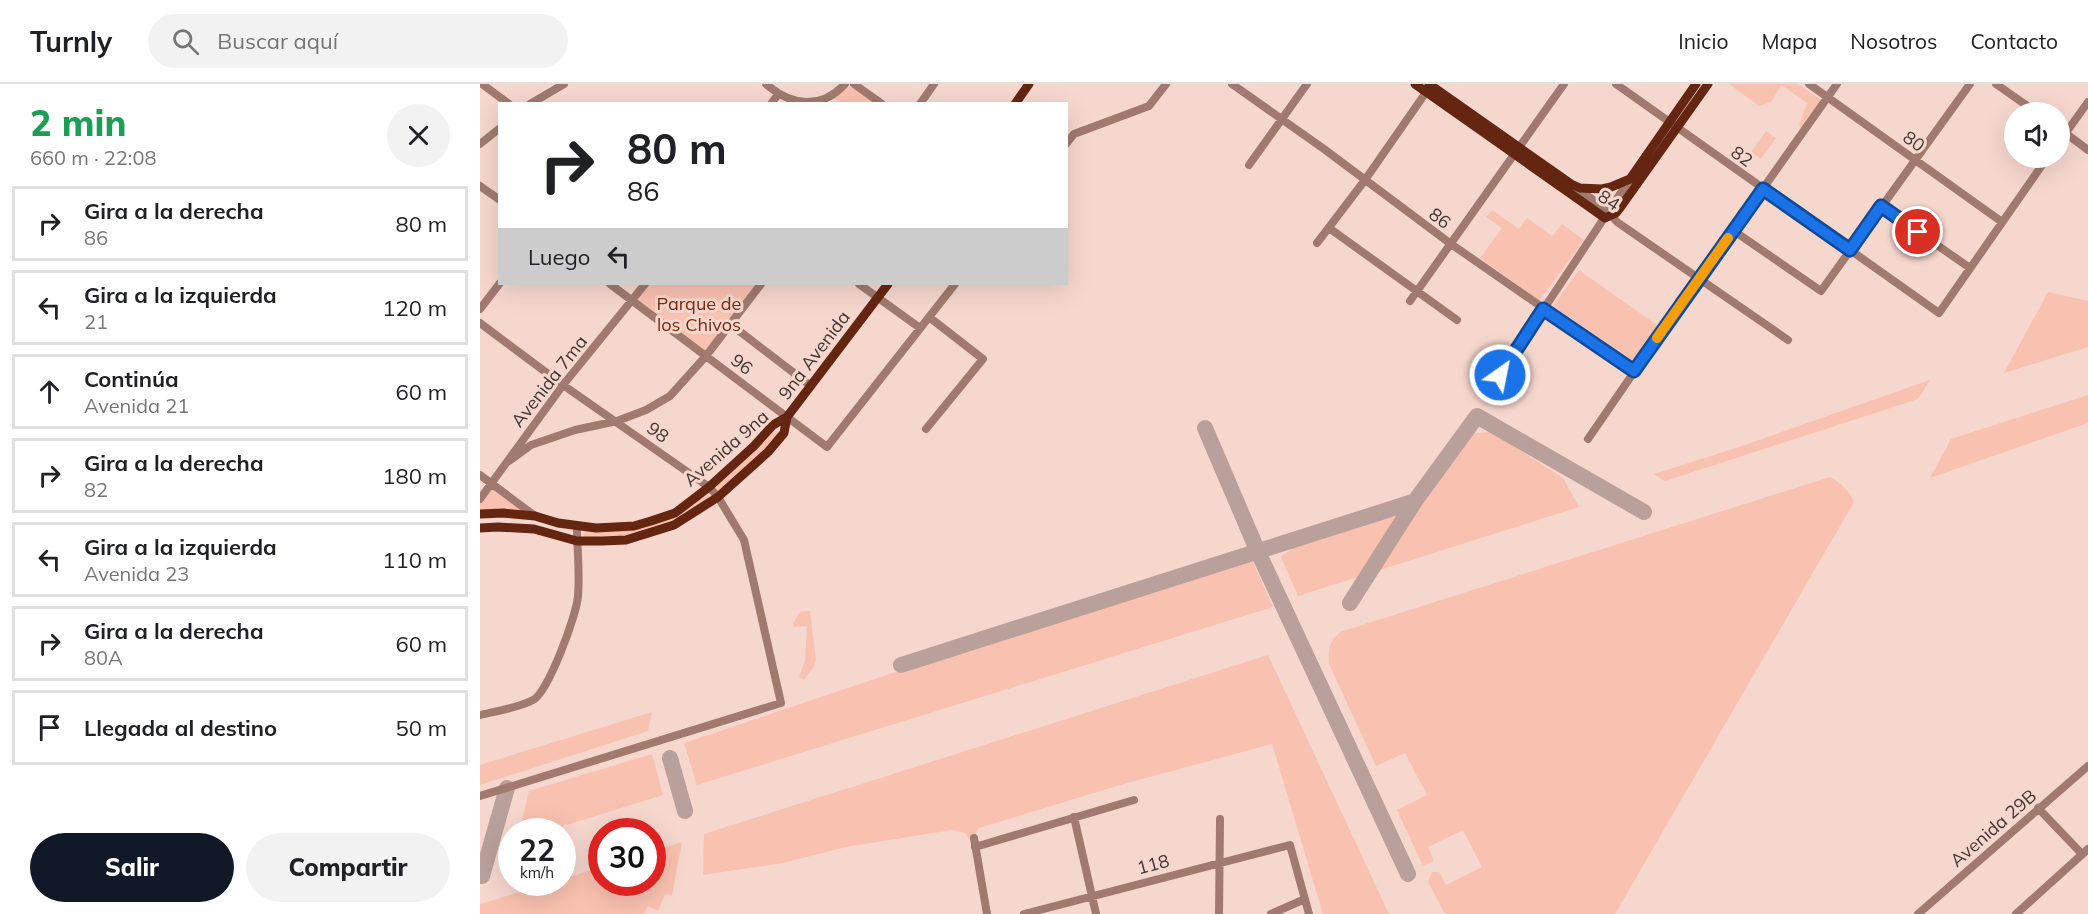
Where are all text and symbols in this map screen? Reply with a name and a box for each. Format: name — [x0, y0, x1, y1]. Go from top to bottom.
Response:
search box — [148, 14, 568, 68]
text: Turnly — [30, 24, 112, 59]
icon: search — [169, 25, 202, 58]
text: Buscar aquí — [217, 27, 338, 55]
text: Inicio — [1678, 28, 1728, 54]
text: Mapa — [1761, 28, 1817, 54]
text: Nosotros — [1850, 28, 1937, 54]
text: Contacto — [1970, 28, 2058, 54]
text: 2 min — [30, 100, 126, 145]
map controls — [2004, 102, 2070, 168]
button: sound — [2004, 102, 2070, 168]
button: close — [387, 104, 450, 167]
text: 80 m — [627, 122, 727, 175]
street label: 80 — [1898, 125, 1930, 157]
icon: right — [528, 126, 606, 204]
street label: 82 — [1726, 140, 1758, 172]
text: 660 m · 22:08 — [30, 145, 156, 170]
text: 86 — [627, 174, 659, 208]
street label: 84 — [1594, 184, 1624, 216]
text: Gira a la derecha — [84, 197, 264, 225]
street label: 86 — [1424, 202, 1456, 234]
pin — [1892, 206, 1943, 257]
icon: right — [33, 207, 66, 240]
text: 80 m — [396, 210, 447, 238]
icon: arrive — [1901, 215, 1934, 248]
text: 86 — [84, 225, 108, 250]
icon: left — [602, 240, 635, 273]
text: Luego — [528, 243, 590, 271]
text: Gira a la izquierda — [84, 281, 277, 309]
icon: left — [33, 291, 66, 324]
park label: Parque de los Chivos — [657, 292, 741, 336]
text: 120 m — [382, 294, 447, 322]
street label: 9na Avenida — [773, 306, 855, 404]
text: 21 — [84, 309, 108, 334]
street label: Avenida 7ma — [506, 330, 592, 432]
position arrow — [1468, 343, 1532, 407]
street label: 96 — [726, 348, 758, 380]
text: Continúa — [84, 365, 179, 393]
icon: ahead — [33, 375, 66, 408]
text: 60 m — [396, 378, 447, 406]
text: Avenida 21 — [84, 393, 189, 418]
street label: Avenida 9na — [679, 405, 773, 491]
street label: 98 — [642, 416, 674, 448]
text: Gira a la derecha — [84, 449, 264, 477]
icon: right — [33, 459, 66, 492]
text: 180 m — [382, 462, 447, 490]
text: 82 — [84, 477, 108, 502]
text: Gira a la izquierda — [84, 533, 277, 561]
icon: left — [33, 543, 66, 576]
text: 110 m — [382, 546, 447, 574]
text: Avenida 23 — [84, 561, 189, 586]
text: Gira a la derecha — [84, 617, 264, 645]
icon: right — [33, 627, 66, 660]
text: 60 m — [396, 630, 447, 658]
text: 80A — [84, 645, 123, 670]
icon: arrive — [33, 711, 66, 744]
text: Llegada al destino — [84, 714, 277, 742]
text: 50 m — [396, 714, 447, 742]
street label: Avenida 29B — [1945, 784, 2041, 872]
speed limit sign: 30 — [588, 818, 666, 896]
text: 22 — [519, 831, 555, 869]
button: Salir — [30, 833, 234, 902]
button: Compartir — [246, 833, 450, 902]
street label: 118 — [1134, 849, 1172, 879]
text: km/h — [520, 863, 554, 882]

